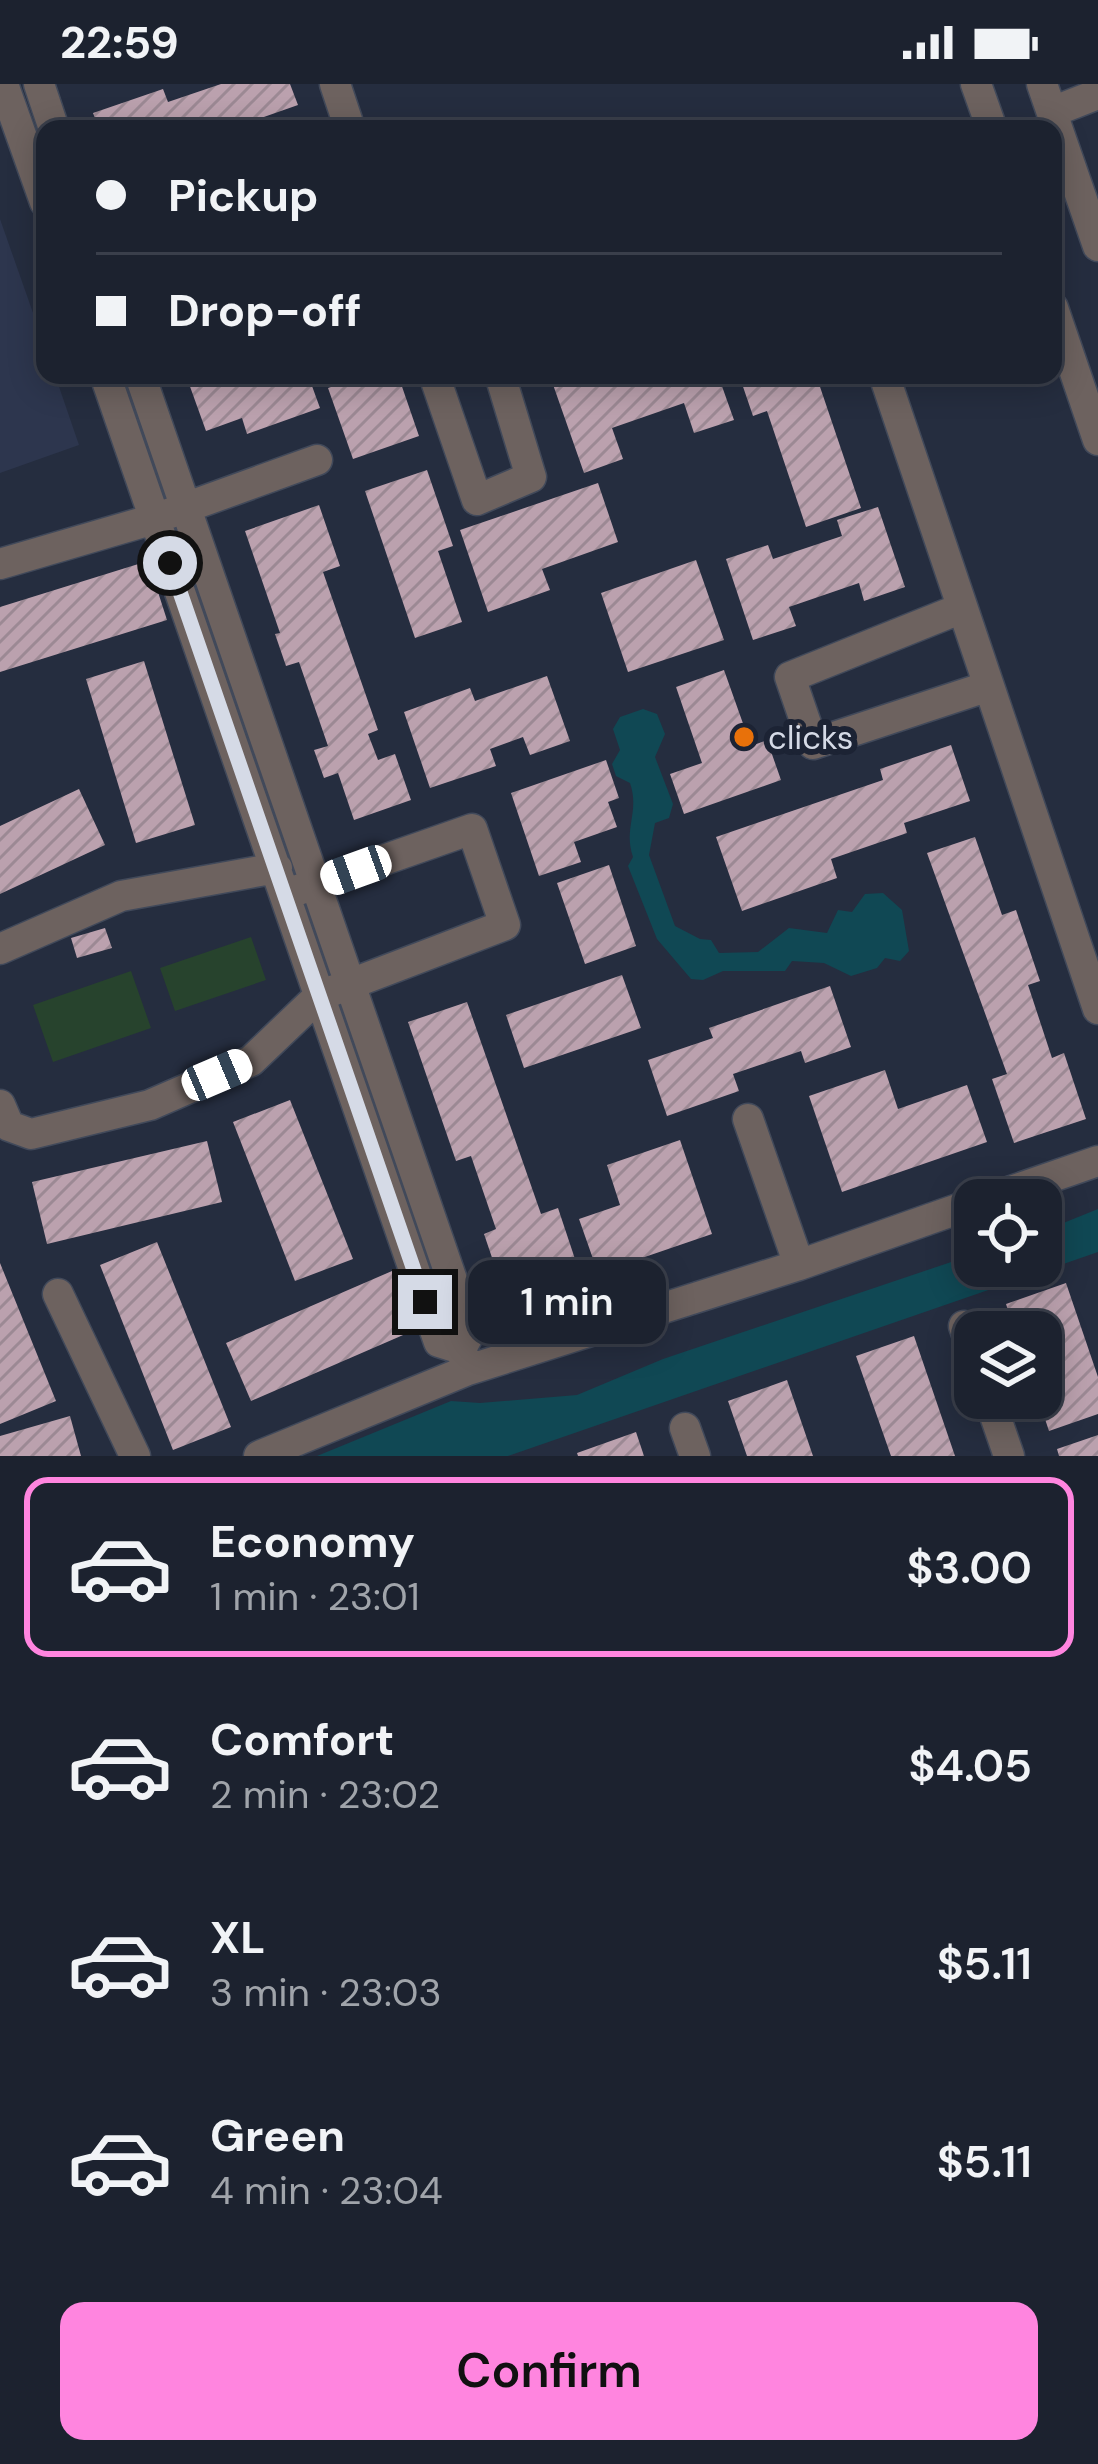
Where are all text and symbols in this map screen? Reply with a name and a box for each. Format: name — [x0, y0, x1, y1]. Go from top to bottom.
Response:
text: 22:59 — [60, 13, 179, 72]
text: Pickup — [168, 166, 318, 225]
text: Drop-off — [168, 281, 362, 340]
route start — [143, 536, 197, 590]
place label: clicks — [768, 716, 853, 759]
marker: clicks — [731, 724, 757, 750]
car — [316, 841, 396, 899]
car — [177, 1044, 257, 1106]
map controls — [954, 1179, 1062, 1419]
button: locate — [954, 1179, 1062, 1287]
callout: 1 min — [467, 1260, 665, 1344]
route end — [398, 1275, 452, 1329]
text: 1 min — [520, 1276, 614, 1327]
button: layers — [954, 1311, 1062, 1419]
text: Economy — [210, 1512, 415, 1571]
icon: car — [66, 1513, 174, 1621]
text: $3.00 — [907, 1538, 1032, 1597]
text: 1 min · 23:01 — [210, 1571, 420, 1622]
text: Comfort — [210, 1710, 394, 1769]
icon: car — [66, 1711, 174, 1819]
text: $4.05 — [908, 1736, 1032, 1795]
text: 2 min · 23:02 — [210, 1769, 440, 1820]
text: XL — [210, 1908, 265, 1967]
icon: car — [66, 1909, 174, 2017]
text: $5.11 — [937, 1934, 1032, 1993]
text: 3 min · 23:03 — [210, 1967, 442, 2018]
text: Green — [210, 2106, 345, 2165]
icon: car — [66, 2107, 174, 2215]
text: $5.11 — [937, 2132, 1032, 2191]
text: 4 min · 23:04 — [210, 2165, 443, 2216]
button: Confirm — [60, 2302, 1038, 2440]

